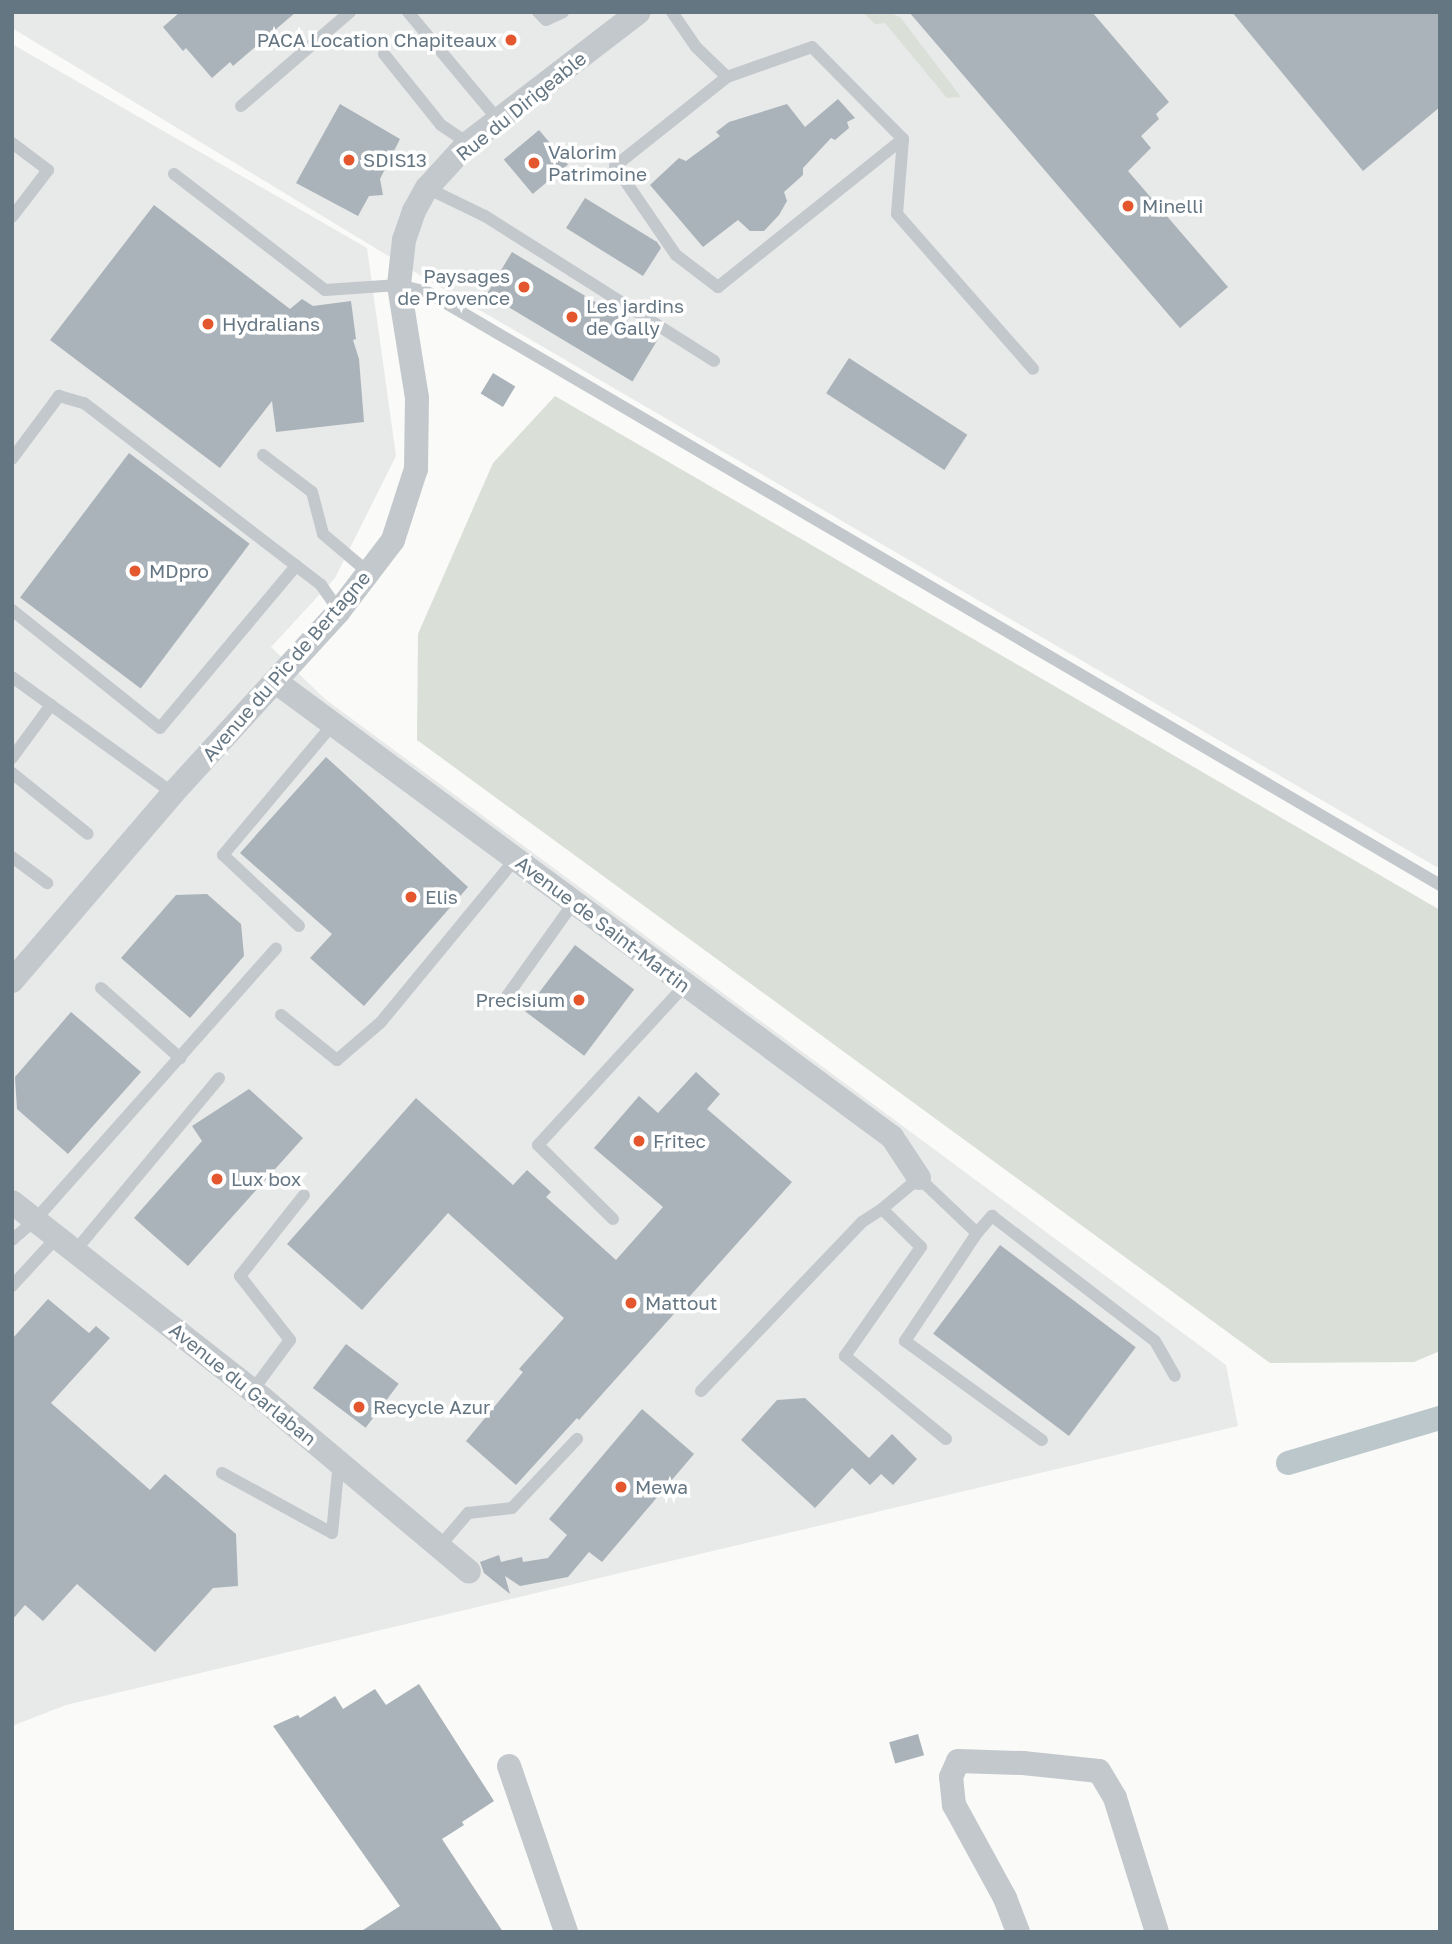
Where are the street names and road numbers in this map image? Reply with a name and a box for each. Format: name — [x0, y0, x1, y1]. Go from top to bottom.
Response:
street label: Rue du Dirigeable — [451, 47, 591, 165]
street label: Avenue du Pic de Bertagne — [197, 566, 375, 766]
street label: Avenue de Saint-Martin — [511, 851, 695, 997]
street label: Avenue du Garlaban — [165, 1318, 321, 1450]

